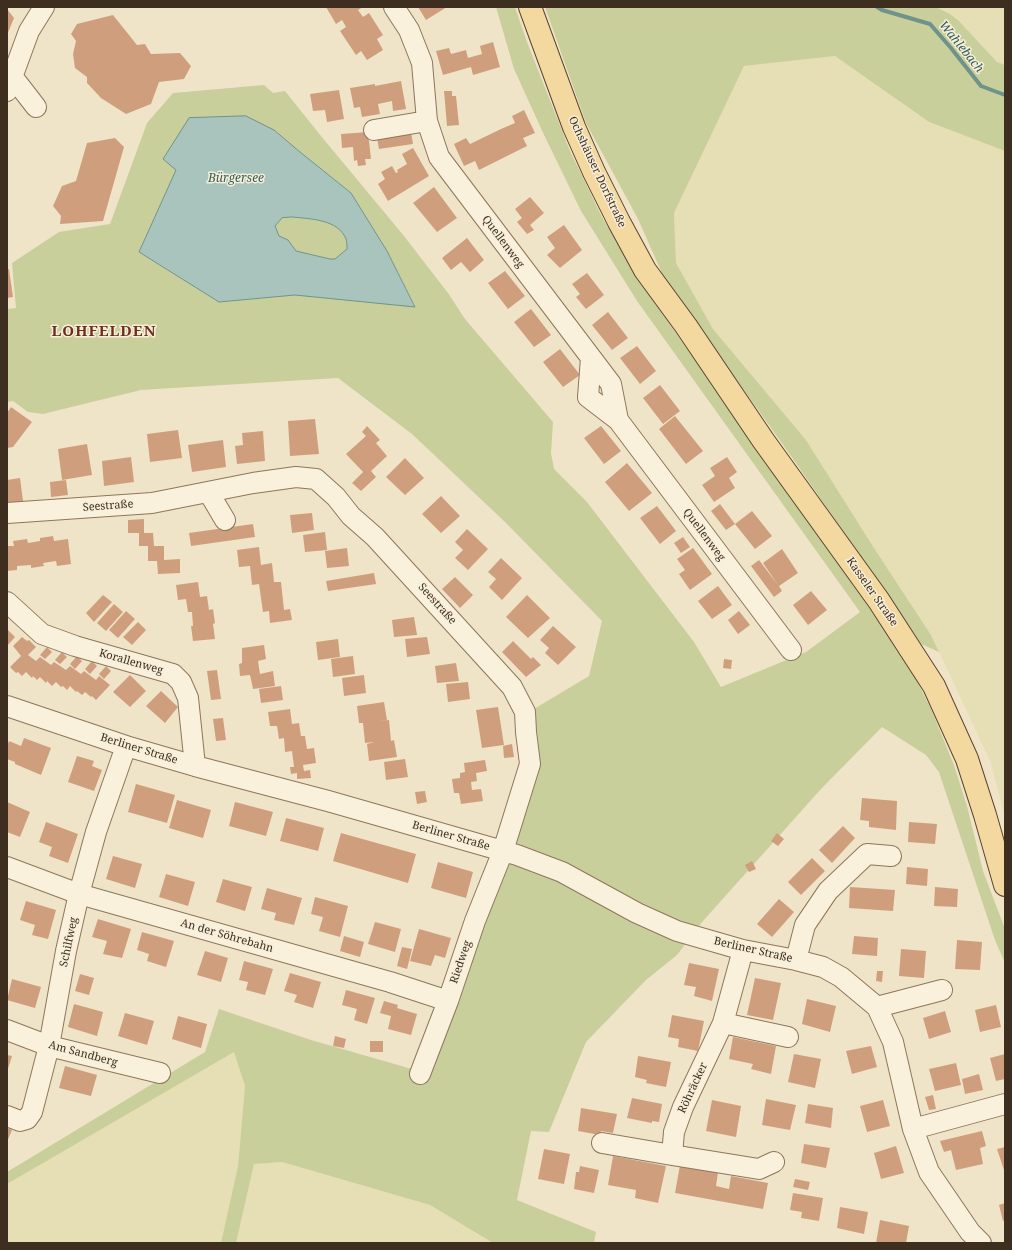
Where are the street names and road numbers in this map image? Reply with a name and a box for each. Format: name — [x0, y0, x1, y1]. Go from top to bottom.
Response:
street label: Ochshäuser Dorfstraße — [565, 114, 629, 230]
street label: Quellenweg — [479, 213, 527, 271]
street label: Seestraße — [82, 498, 134, 514]
street label: Quellenweg — [680, 506, 728, 564]
street label: Kasseler Straße — [843, 555, 901, 629]
street label: Seestraße — [415, 581, 459, 627]
street label: Korallenweg — [97, 647, 165, 677]
street label: Berliner Straße — [99, 731, 179, 767]
street label: Berliner Straße — [411, 819, 491, 853]
street label: Schilfweg — [57, 916, 81, 968]
street label: An der Söhrebahn — [179, 916, 275, 956]
street label: Berliner Straße — [712, 935, 794, 965]
street label: Riedweg — [447, 939, 475, 985]
street label: Am Sandberg — [47, 1038, 119, 1070]
street label: Röhräcker — [676, 1061, 710, 1115]

